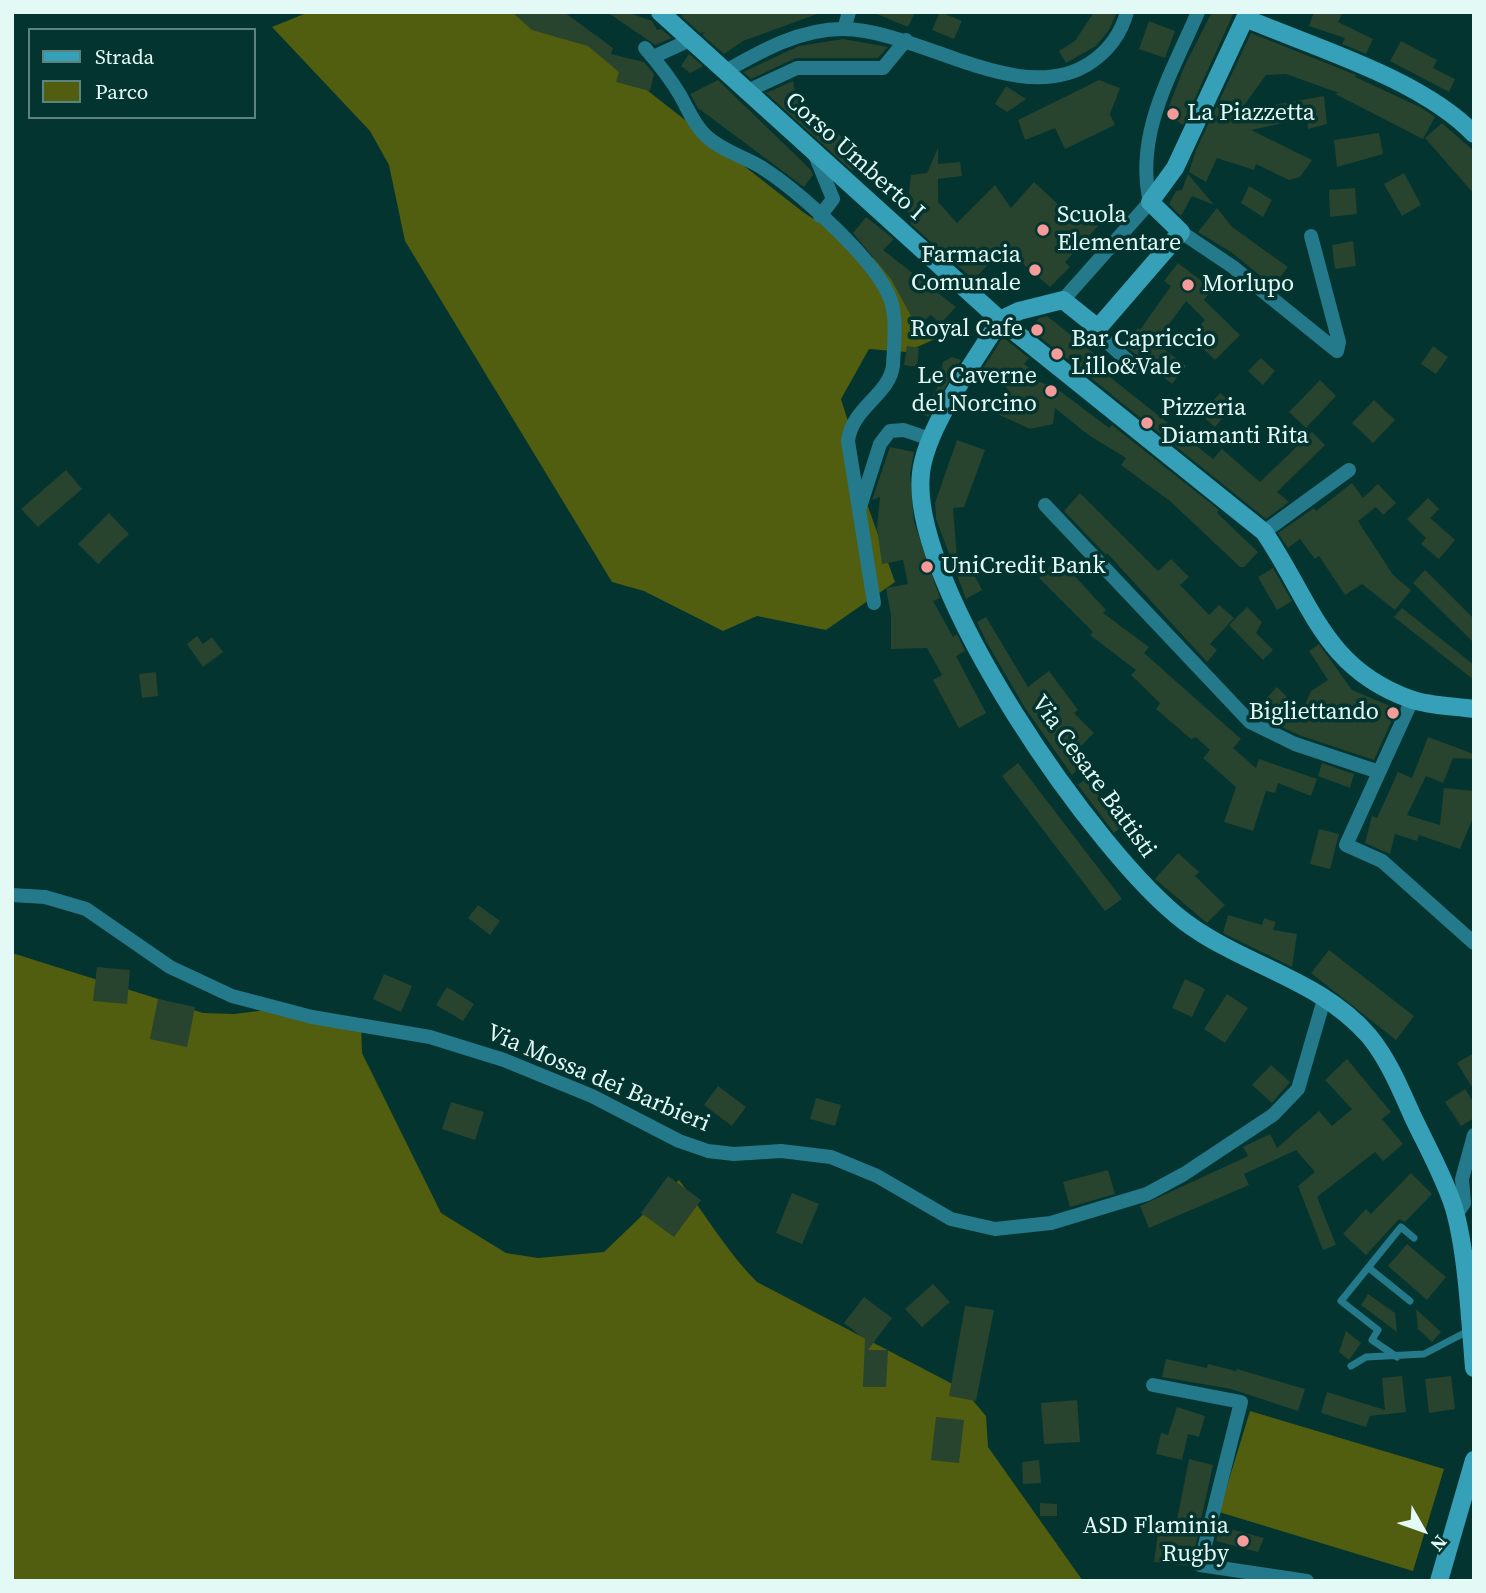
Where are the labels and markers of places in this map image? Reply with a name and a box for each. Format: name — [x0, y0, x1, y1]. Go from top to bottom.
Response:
place label: La Piazzetta — [1187, 100, 1315, 128]
marker: La Piazzetta — [1165, 106, 1181, 122]
place label: Scuola Elementare — [1057, 202, 1181, 258]
marker: Scuola Elementare — [1035, 222, 1051, 238]
place label: Farmacia Comunale — [911, 242, 1021, 298]
marker: Farmacia Comunale — [1027, 262, 1043, 278]
place label: Morlupo — [1202, 271, 1294, 299]
marker: Morlupo — [1180, 277, 1196, 293]
place label: Royal Cafe — [910, 316, 1023, 344]
marker: Royal Cafe — [1029, 322, 1045, 338]
place label: Bar Capriccio Lillo&Vale — [1071, 326, 1216, 382]
marker: Bar Capriccio Lillo&Vale — [1049, 346, 1065, 362]
place label: Le Caverne del Norcino — [912, 363, 1037, 419]
marker: Le Caverne del Norcino — [1043, 383, 1059, 399]
place label: Pizzeria Diamanti Rita — [1161, 395, 1309, 451]
marker: Pizzeria Diamanti Rita — [1139, 415, 1155, 431]
place label: UniCredit Bank — [941, 553, 1106, 581]
marker: UniCredit Bank — [919, 559, 935, 575]
place label: Bigliettando — [1249, 699, 1379, 727]
marker: Bigliettando — [1385, 705, 1401, 721]
place label: ASD Flaminia Rugby — [1083, 1513, 1229, 1569]
marker: ASD Flaminia Rugby — [1235, 1533, 1251, 1549]

